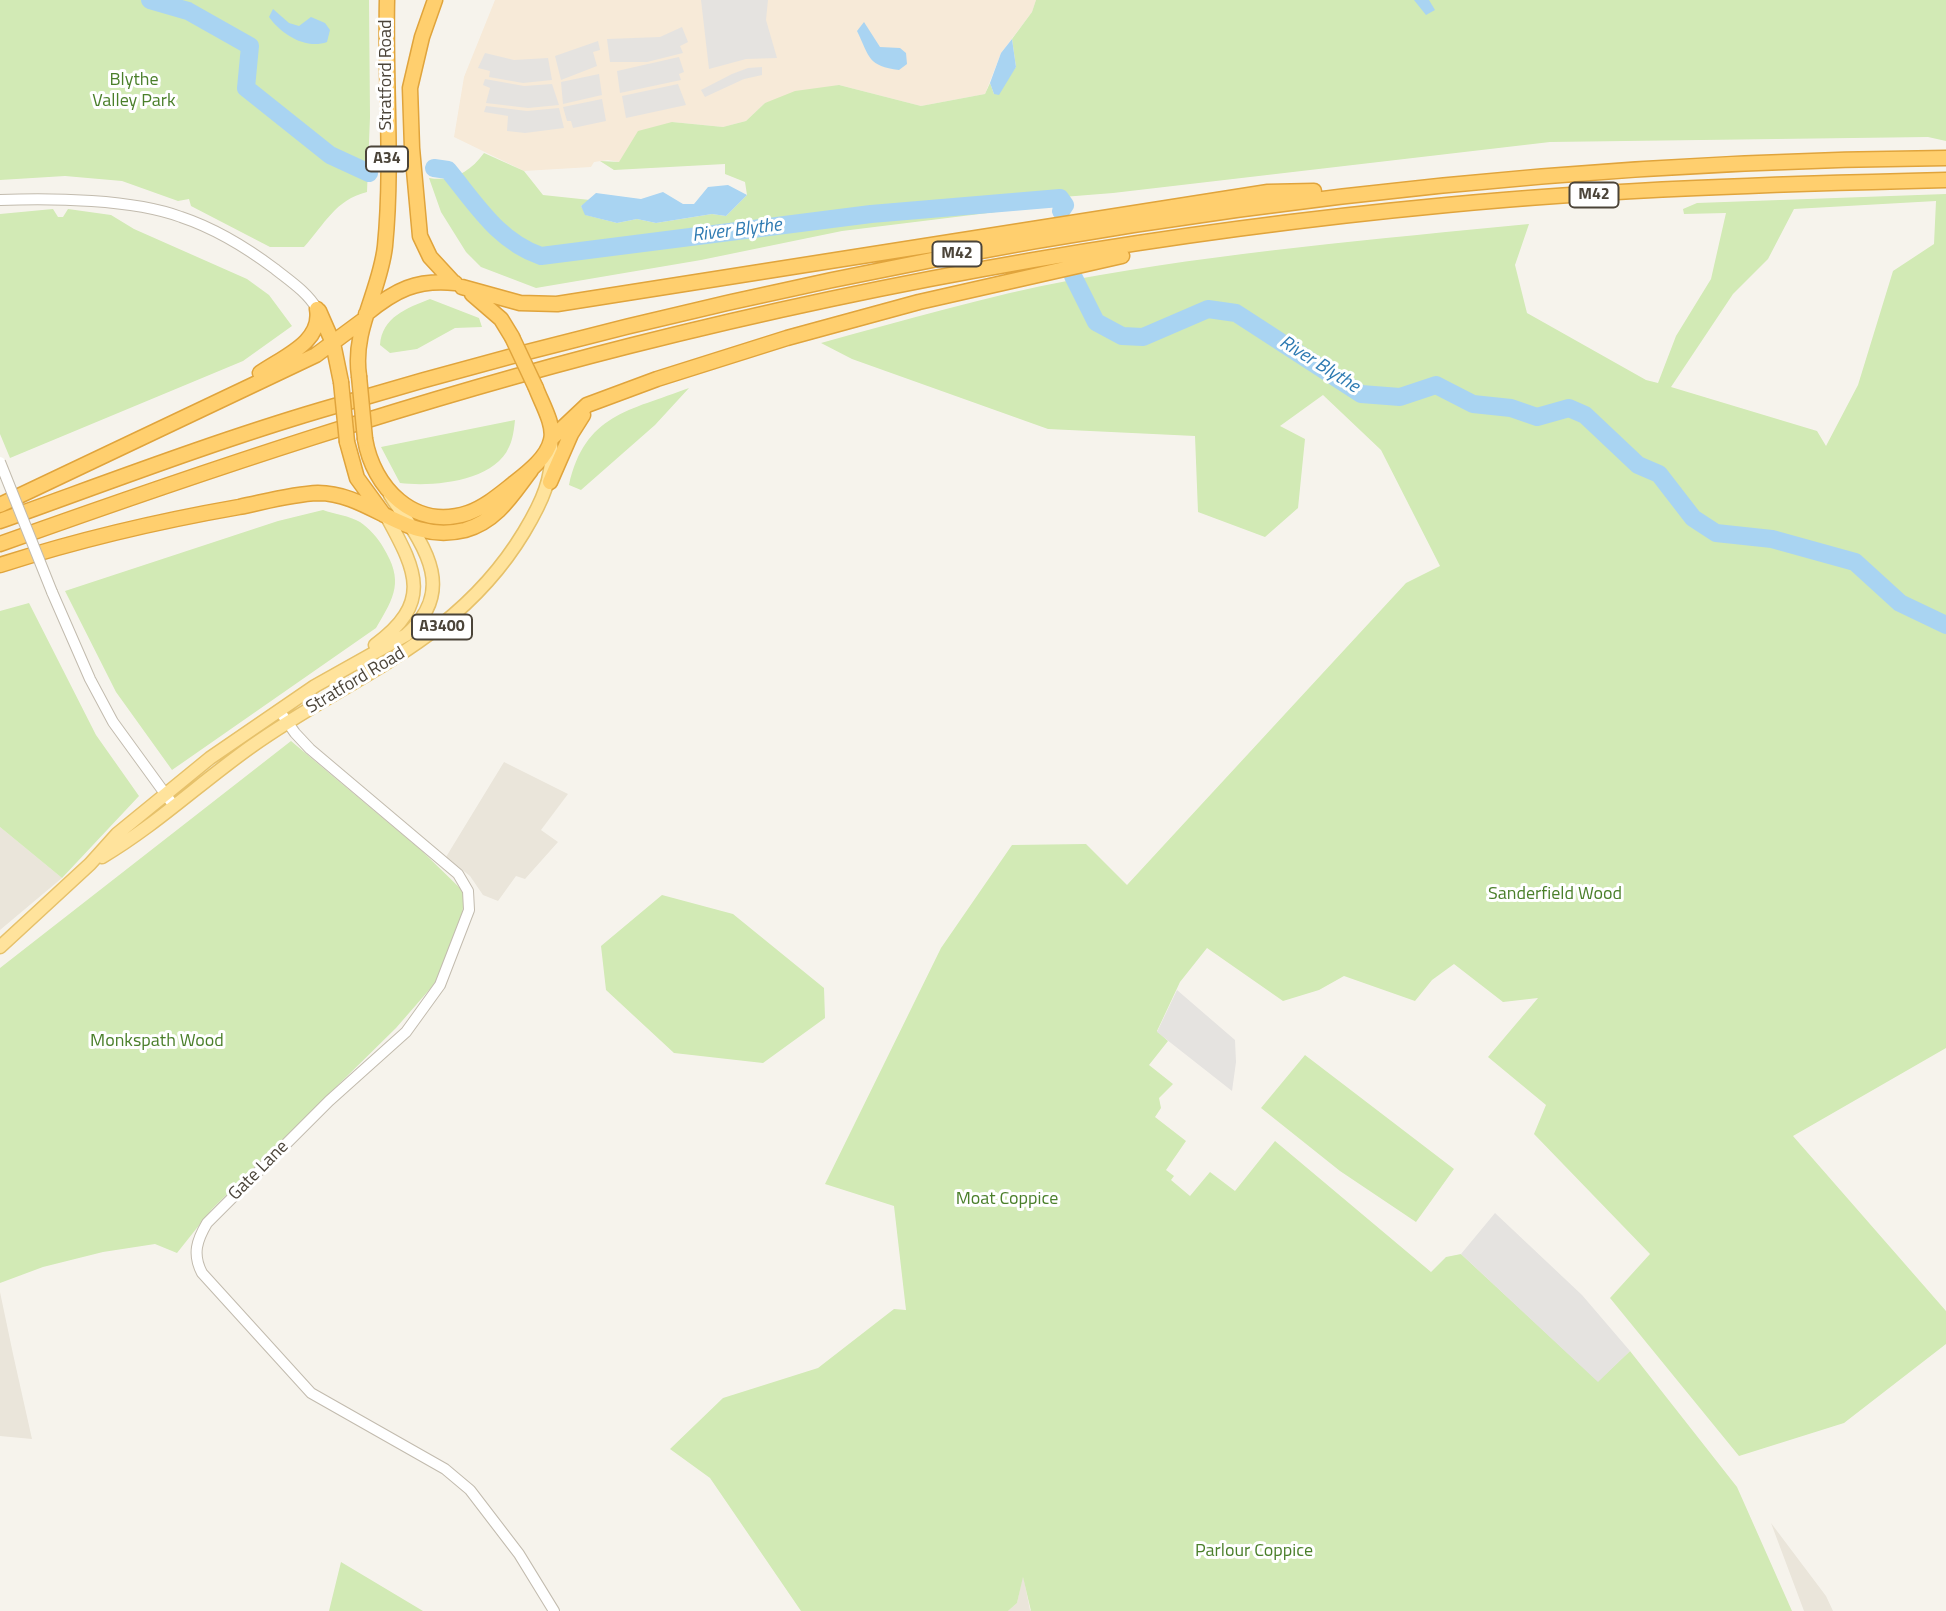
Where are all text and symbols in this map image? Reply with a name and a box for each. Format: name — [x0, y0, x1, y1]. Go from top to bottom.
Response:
street label: Stratford Road — [376, 19, 398, 131]
park label: Blythe Valley Park — [92, 70, 176, 112]
road number: A34 — [366, 146, 408, 172]
road number: M42 — [1570, 182, 1618, 208]
water label: River Blythe — [691, 214, 783, 248]
road number: M42 — [932, 242, 982, 266]
water label: River Blythe — [1275, 332, 1363, 398]
road number: A3400 — [412, 614, 472, 640]
street label: Stratford Road — [303, 643, 409, 719]
park label: Sanderfield Wood — [1488, 884, 1622, 906]
park label: Monkspath Wood — [90, 1031, 224, 1053]
street label: Gate Lane — [225, 1137, 293, 1205]
park label: Moat Coppice — [956, 1189, 1058, 1211]
park label: Parlour Coppice — [1195, 1541, 1313, 1563]

